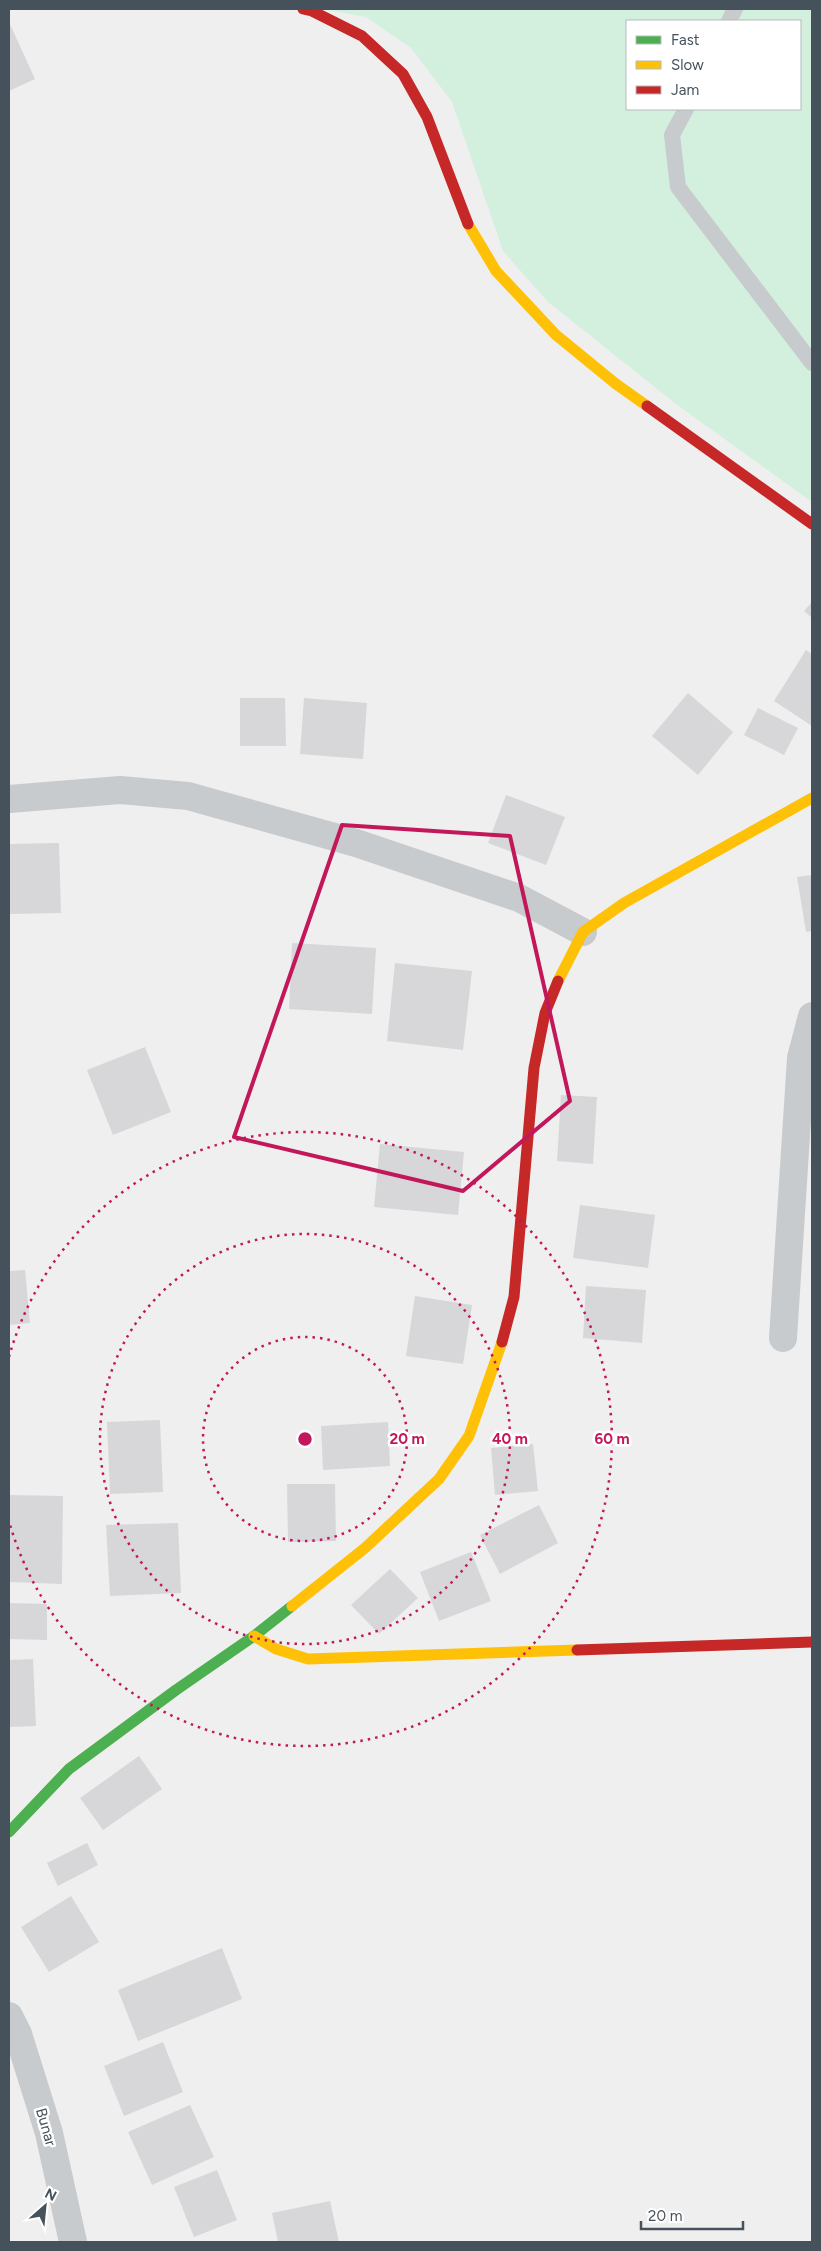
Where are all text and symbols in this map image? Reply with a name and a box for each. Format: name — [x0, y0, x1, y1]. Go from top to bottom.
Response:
legend — [626, 20, 801, 110]
text: Fast — [671, 31, 700, 49]
text: Slow — [671, 56, 704, 74]
text: Jam — [671, 81, 699, 99]
centre of rings — [296, 1430, 314, 1448]
text: 20 m — [389, 1430, 425, 1448]
text: 40 m — [492, 1430, 528, 1448]
text: 60 m — [594, 1430, 630, 1448]
street label: Bunar — [32, 2106, 60, 2148]
north arrow — [20, 2181, 70, 2231]
text: N — [42, 2185, 59, 2205]
scale bar — [641, 2198, 744, 2230]
text: 20 m — [648, 2207, 682, 2225]

